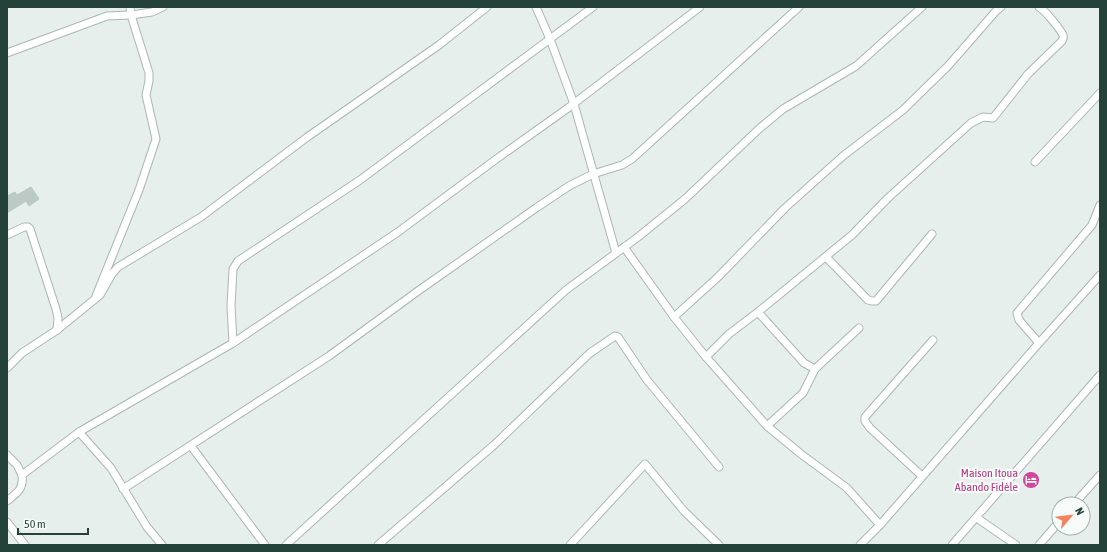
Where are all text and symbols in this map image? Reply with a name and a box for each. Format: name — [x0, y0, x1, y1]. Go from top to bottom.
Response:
place label: Maison Itoua Abando Fidèle — [955, 466, 1018, 494]
hotel icon: Maison Itoua Abando Fidèle — [1021, 470, 1041, 490]
north arrow — [1051, 496, 1091, 536]
text: N — [1073, 506, 1087, 517]
scale bar — [18, 510, 88, 536]
text: 50 m — [24, 517, 46, 531]

